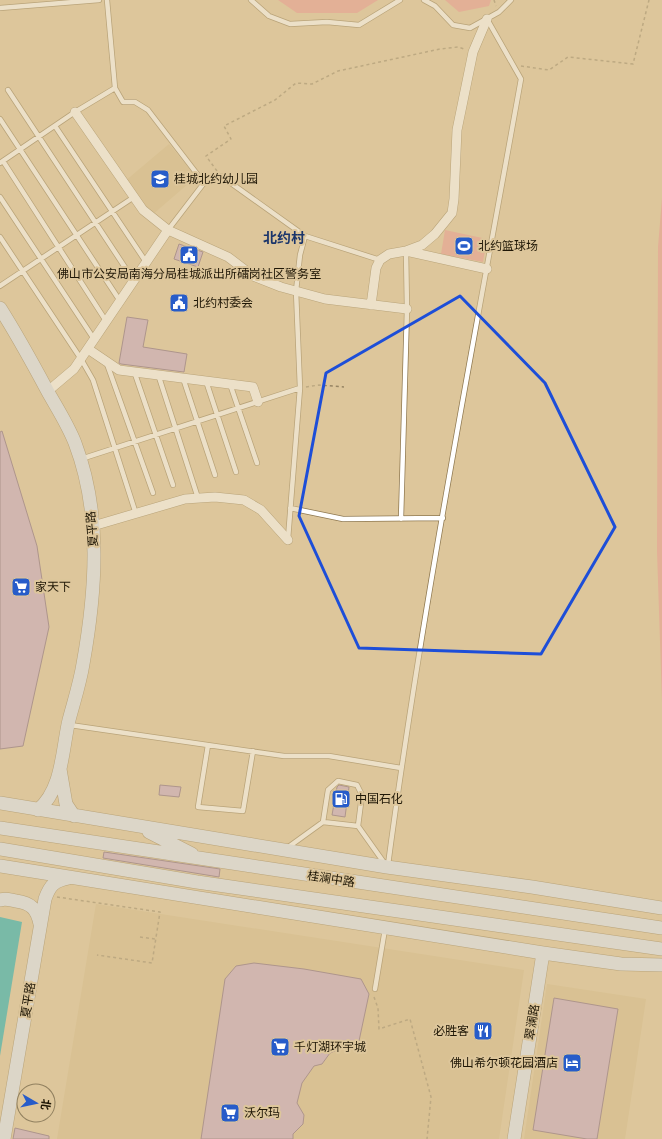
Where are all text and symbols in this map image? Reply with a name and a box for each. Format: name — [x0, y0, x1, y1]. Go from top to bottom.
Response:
school or university icon: 桂城北约幼儿园 — [149, 168, 171, 190]
place label: 桂城北约幼儿园 — [174, 172, 258, 186]
district label: 北约村 — [263, 230, 305, 246]
sports icon: 北约篮球场 — [453, 235, 475, 257]
place label: 北约篮球场 — [478, 239, 538, 253]
public building icon: 佛山市公安局南海分局桂城派出所礌岗社区警务室 — [178, 244, 200, 266]
place label: 佛山市公安局南海分局桂城派出所礌岗社区警务室 — [57, 267, 321, 281]
public building icon: 北约村委会 — [168, 292, 190, 314]
place label: 北约村委会 — [193, 296, 253, 310]
street label: 夏平路 — [83, 510, 101, 548]
supermarket icon: 家天下 — [10, 576, 32, 598]
place label: 家天下 — [35, 580, 71, 594]
fuel station icon: 中国石化 — [330, 788, 352, 810]
place label: 中国石化 — [355, 792, 403, 806]
street label: 桂澜中路 — [306, 868, 356, 890]
street label: 夏平路 — [18, 981, 38, 1019]
street label: 翠澜路 — [522, 1003, 542, 1041]
restaurant icon: 必胜客 — [472, 1020, 494, 1042]
place label: 必胜客 — [433, 1024, 469, 1038]
supermarket icon: 千灯湖环宇城 — [269, 1036, 291, 1058]
place label: 千灯湖环宇城 — [294, 1040, 366, 1054]
hotel icon: 佛山希尔顿花园酒店 — [561, 1052, 583, 1074]
place label: 佛山希尔顿花园酒店 — [450, 1056, 558, 1070]
north arrow — [16, 1083, 56, 1123]
text: 北 — [38, 1098, 53, 1111]
supermarket icon: 沃尔玛 — [219, 1102, 241, 1124]
place label: 沃尔玛 — [244, 1106, 280, 1120]

